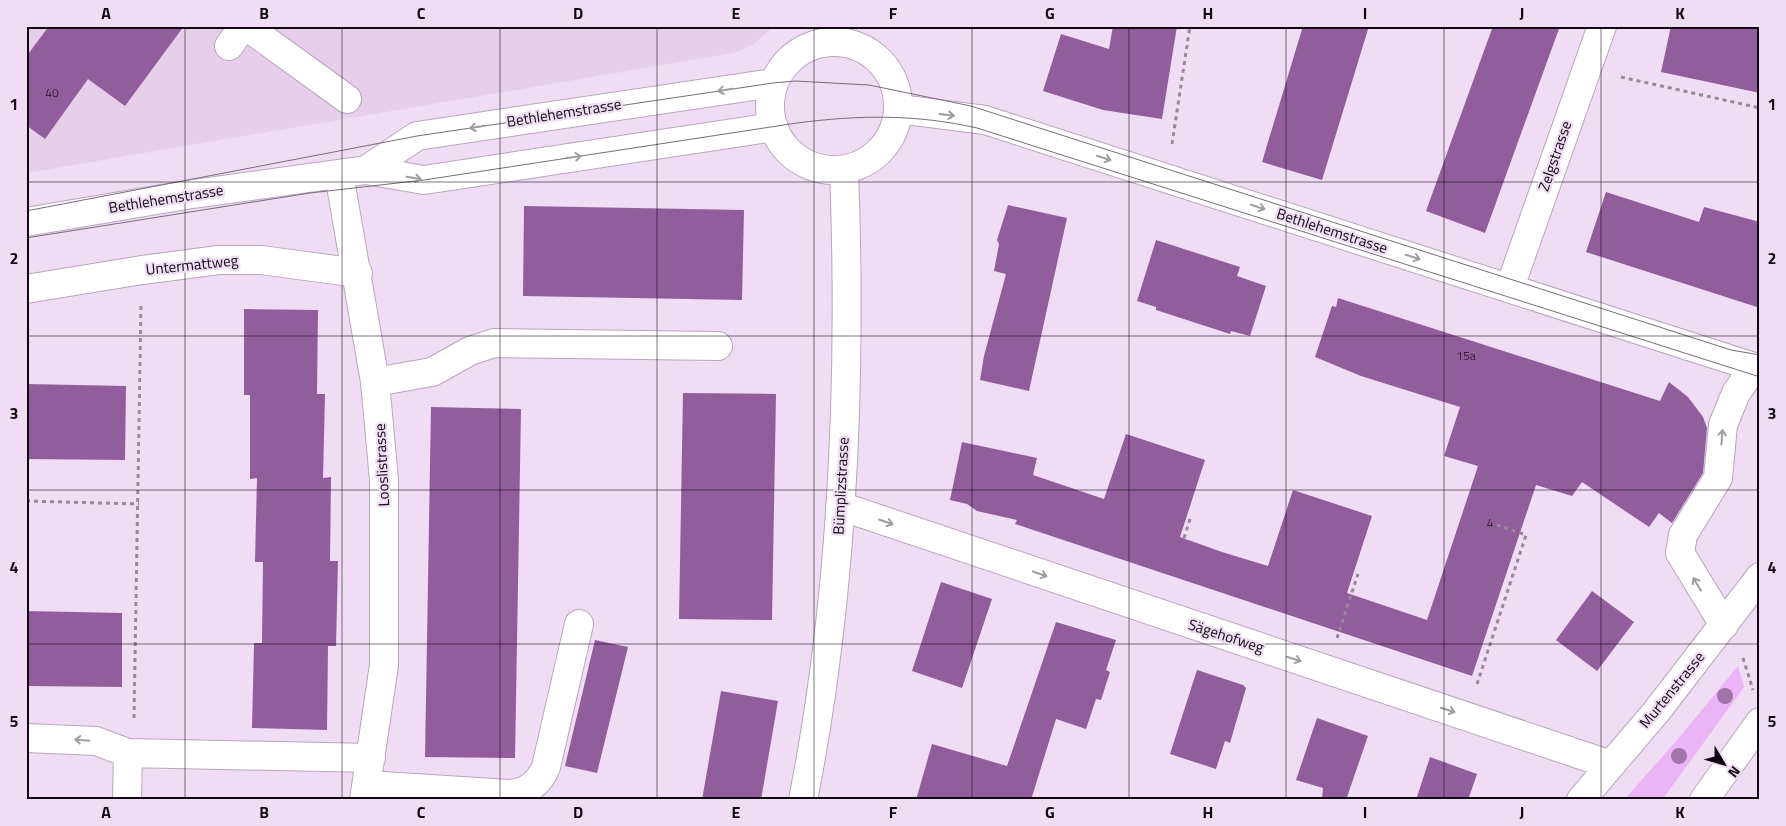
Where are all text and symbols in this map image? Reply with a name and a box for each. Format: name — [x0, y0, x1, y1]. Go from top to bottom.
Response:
text: A — [101, 1, 111, 25]
text: B — [259, 1, 269, 25]
text: C — [417, 1, 426, 25]
text: D — [573, 1, 583, 25]
text: E — [732, 1, 741, 25]
text: F — [889, 1, 898, 25]
text: G — [1045, 1, 1055, 25]
text: H — [1203, 1, 1213, 25]
text: I — [1363, 1, 1367, 25]
text: J — [1520, 1, 1524, 25]
text: K — [1675, 1, 1685, 25]
house number: 40 — [45, 83, 59, 102]
one-way arrow — [717, 85, 733, 95]
text: 1 — [10, 92, 18, 116]
street label: Bethlehemstrasse — [505, 92, 623, 133]
text: 1 — [1768, 92, 1776, 116]
one-way arrow — [939, 110, 955, 120]
street label: Zelgstrasse — [1532, 118, 1577, 194]
one-way arrow — [470, 122, 486, 132]
one-way arrow — [566, 152, 582, 162]
one-way arrow — [1095, 153, 1111, 163]
one-way arrow — [405, 173, 421, 183]
street label: Bethlehemstrasse — [107, 178, 225, 219]
street label: Bethlehemstrasse — [1274, 202, 1391, 259]
one-way arrow — [1250, 203, 1266, 212]
text: 2 — [10, 246, 18, 270]
text: 2 — [1768, 246, 1776, 270]
street label: Untermattweg — [145, 248, 240, 281]
one-way arrow — [1405, 252, 1421, 262]
house number: 15a — [1456, 346, 1476, 365]
text: 3 — [10, 401, 18, 425]
text: 3 — [1768, 401, 1776, 425]
street label: Looslistrasse — [368, 423, 395, 507]
one-way arrow — [1717, 429, 1726, 445]
street label: Bümplizstrasse — [826, 437, 855, 535]
house number: 4 — [1487, 513, 1494, 532]
one-way arrow — [878, 518, 894, 528]
text: 4 — [10, 555, 19, 579]
text: 4 — [1768, 555, 1777, 579]
one-way arrow — [1032, 570, 1048, 579]
one-way arrow — [1692, 578, 1702, 592]
street label: Sägehofweg — [1185, 612, 1267, 659]
street label: Murtenstrasse — [1633, 646, 1710, 733]
one-way arrow — [1286, 654, 1302, 664]
one-way arrow — [1440, 706, 1455, 715]
text: 5 — [10, 709, 19, 733]
text: 5 — [1768, 709, 1777, 733]
one-way arrow — [74, 735, 90, 744]
north arrow — [1698, 738, 1748, 788]
text: N — [1723, 762, 1746, 783]
text: A — [101, 800, 111, 824]
text: B — [259, 800, 269, 824]
text: C — [417, 800, 426, 824]
text: D — [573, 800, 583, 824]
text: E — [732, 800, 741, 824]
text: F — [889, 800, 898, 824]
text: G — [1045, 800, 1055, 824]
text: H — [1203, 800, 1213, 824]
text: I — [1363, 800, 1367, 824]
text: J — [1520, 800, 1524, 824]
text: K — [1675, 800, 1685, 824]

